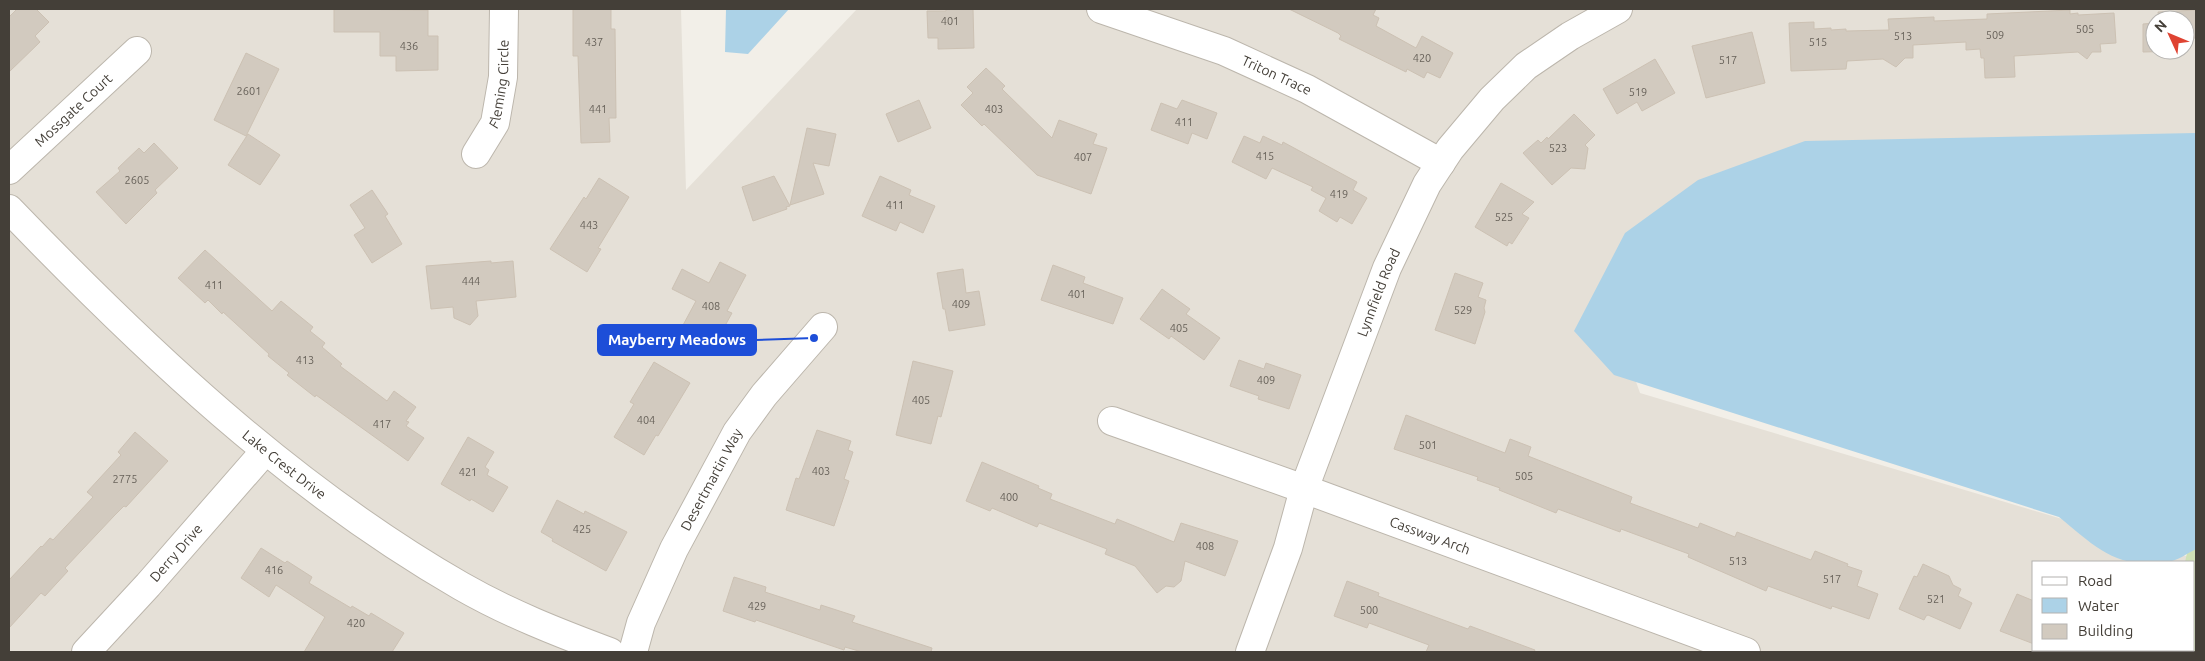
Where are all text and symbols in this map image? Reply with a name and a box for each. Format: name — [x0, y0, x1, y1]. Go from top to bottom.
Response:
north arrow — [2145, 10, 2195, 60]
house number: 401 — [941, 15, 959, 27]
text: N — [2151, 17, 2170, 35]
house number: 505 — [2076, 23, 2094, 35]
house number: 509 — [1986, 29, 2004, 41]
house number: 513 — [1894, 30, 1912, 42]
house number: 437 — [585, 36, 603, 48]
house number: 515 — [1809, 36, 1827, 48]
house number: 436 — [400, 40, 418, 52]
street label: Fleming Circle — [486, 40, 512, 131]
street label: Triton Trace — [1239, 52, 1315, 98]
house number: 420 — [1413, 52, 1431, 64]
house number: 517 — [1719, 54, 1737, 66]
street label: Mossgate Court — [31, 70, 116, 150]
house number: 2601 — [237, 85, 261, 97]
house number: 519 — [1629, 86, 1647, 98]
house number: 441 — [589, 103, 607, 115]
house number: 403 — [985, 103, 1003, 115]
house number: 411 — [1175, 116, 1193, 128]
house number: 523 — [1549, 142, 1567, 154]
house number: 415 — [1256, 150, 1274, 162]
house number: 407 — [1074, 151, 1092, 163]
house number: 2605 — [125, 174, 149, 186]
house number: 419 — [1330, 188, 1348, 200]
house number: 411 — [886, 199, 904, 211]
house number: 525 — [1495, 211, 1513, 223]
house number: 443 — [580, 219, 598, 231]
street label: Lynnfield Road — [1354, 246, 1403, 339]
house number: 444 — [462, 275, 480, 287]
house number: 411 — [205, 279, 223, 291]
house number: 401 — [1068, 288, 1086, 300]
house number: 409 — [952, 298, 970, 310]
house number: 408 — [702, 300, 720, 312]
house number: 529 — [1454, 304, 1472, 316]
house number: 405 — [1170, 322, 1188, 334]
callout: Mayberry Meadows — [598, 325, 756, 355]
text: Mayberry Meadows — [608, 331, 746, 348]
house number: 413 — [296, 354, 314, 366]
house number: 409 — [1257, 374, 1275, 386]
house number: 405 — [912, 394, 930, 406]
house number: 404 — [637, 414, 655, 426]
house number: 417 — [373, 418, 391, 430]
street label: Desertmartin Way — [677, 426, 745, 533]
street label: Lake Crest Drive — [239, 427, 329, 502]
house number: 501 — [1419, 439, 1437, 451]
house number: 403 — [812, 465, 830, 477]
house number: 421 — [459, 466, 477, 478]
house number: 505 — [1515, 470, 1533, 482]
house number: 2775 — [113, 473, 137, 485]
house number: 400 — [1000, 491, 1018, 503]
street label: Cassway Arch — [1387, 513, 1473, 558]
street label: Derry Drive — [147, 521, 206, 585]
house number: 425 — [573, 523, 591, 535]
house number: 408 — [1196, 540, 1214, 552]
house number: 513 — [1729, 555, 1747, 567]
legend — [2032, 561, 2195, 651]
house number: 416 — [265, 564, 283, 576]
text: Road — [2078, 572, 2113, 589]
house number: 517 — [1823, 573, 1841, 585]
house number: 521 — [1927, 593, 1945, 605]
text: Water — [2078, 597, 2119, 614]
house number: 429 — [748, 600, 766, 612]
house number: 500 — [1360, 604, 1378, 616]
house number: 420 — [347, 617, 365, 629]
text: Building — [2078, 622, 2133, 639]

